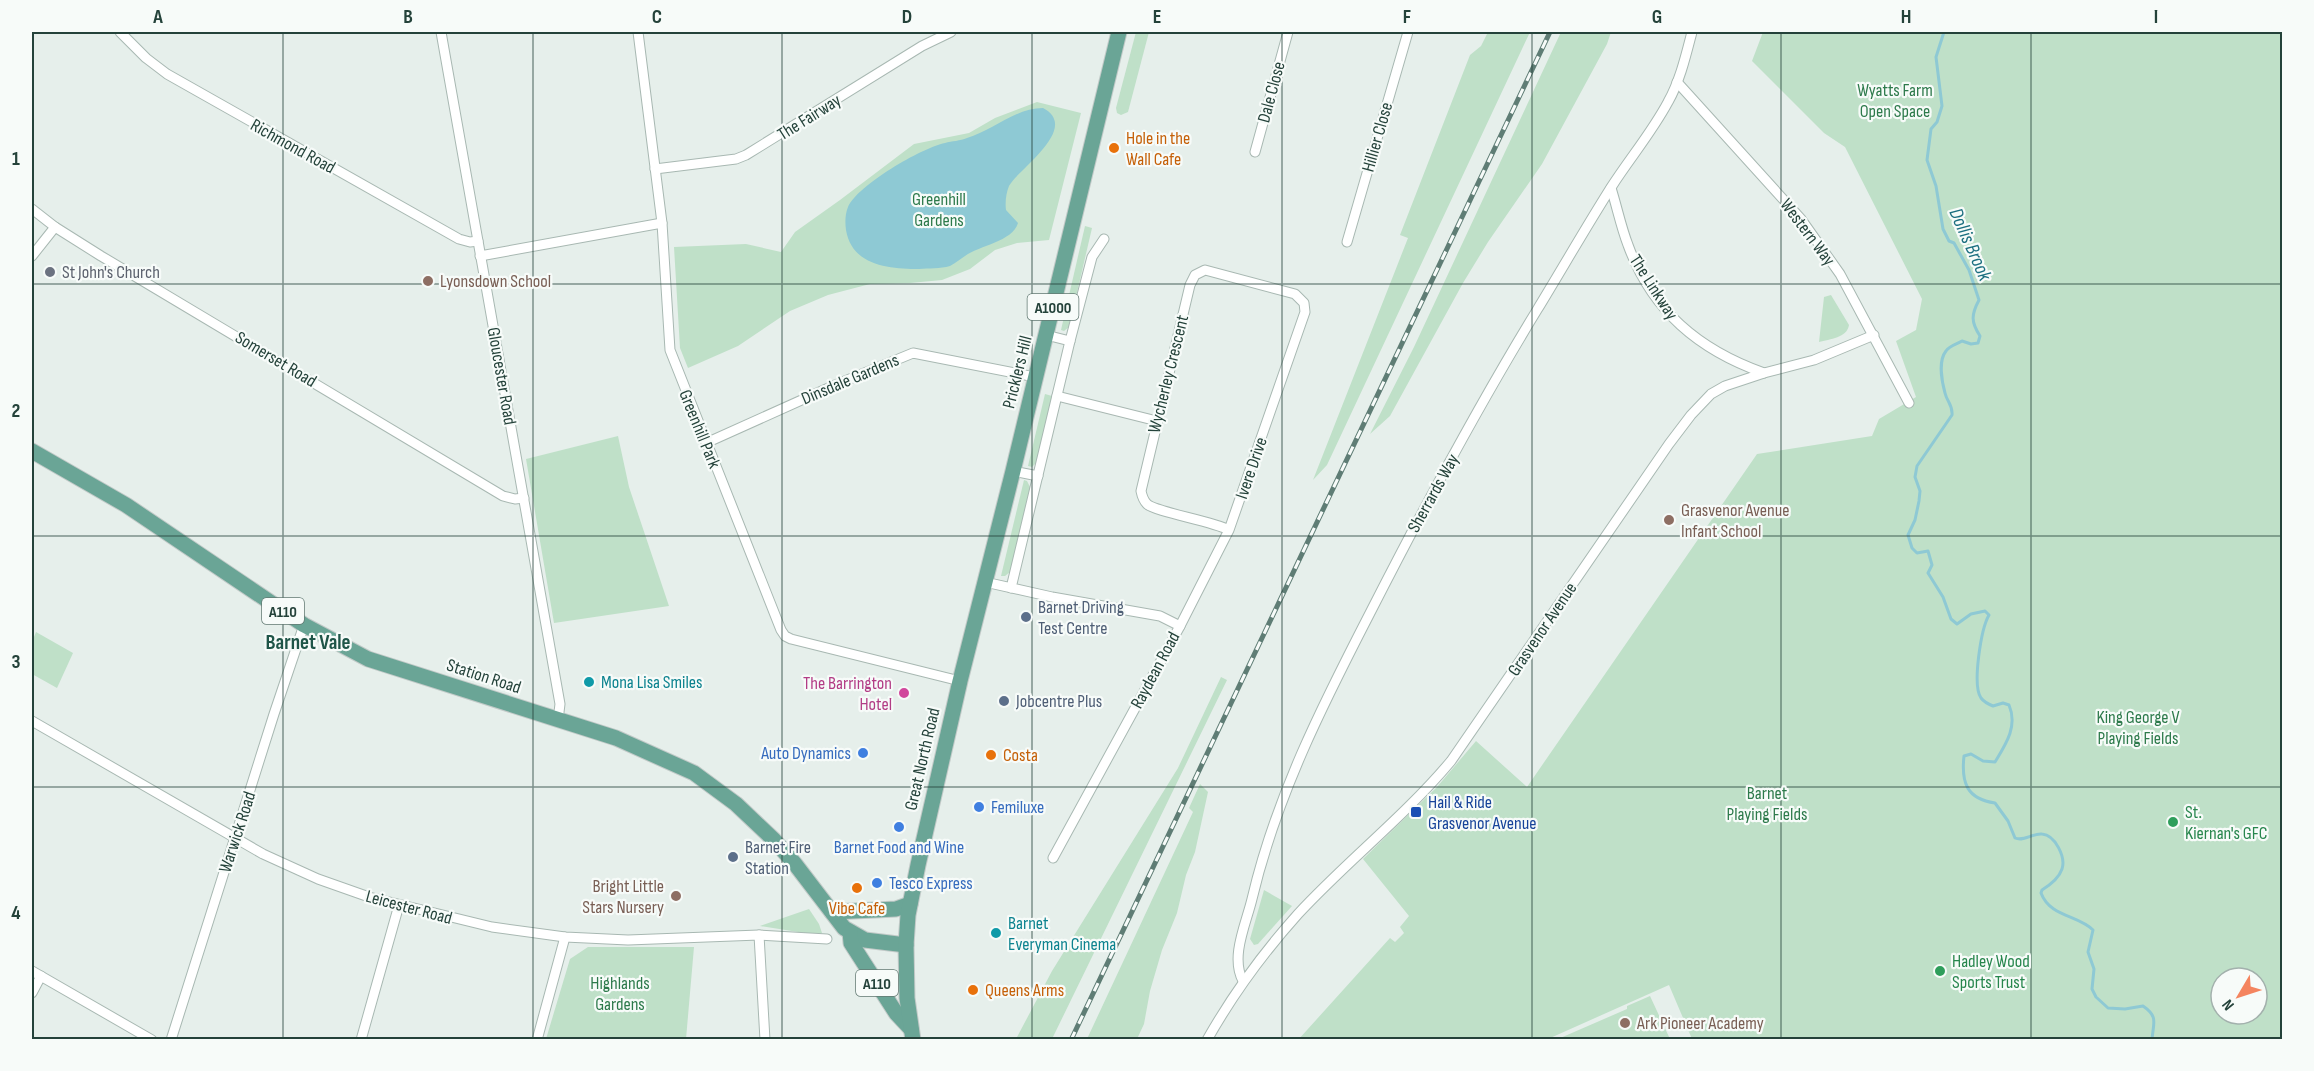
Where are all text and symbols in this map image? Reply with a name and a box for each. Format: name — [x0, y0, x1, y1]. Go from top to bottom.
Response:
text: A — [152, 5, 163, 29]
text: B — [403, 5, 413, 29]
text: C — [652, 5, 662, 29]
text: D — [902, 5, 912, 29]
text: E — [1153, 5, 1161, 29]
text: F — [1403, 5, 1411, 29]
text: G — [1652, 5, 1662, 29]
text: H — [1901, 5, 1911, 29]
text: I — [2154, 5, 2158, 29]
street label: Dale Close — [1253, 59, 1290, 125]
park label: Wyatts Farm Open Space — [1857, 80, 1933, 122]
street label: The Fairway — [774, 90, 845, 145]
street label: Hillier Close — [1358, 100, 1397, 174]
street label: Richmond Road — [247, 115, 339, 178]
place label: Hole in the Wall Cafe — [1126, 128, 1190, 170]
marker: Hole in the Wall Cafe — [1107, 141, 1121, 155]
text: 1 — [12, 147, 20, 171]
park label: Greenhill Gardens — [912, 189, 966, 231]
street label: Western Way — [1776, 195, 1840, 270]
water label: Dollis Brook — [1943, 204, 1997, 285]
street label: The Linkway — [1625, 251, 1682, 324]
place label: St John's Church — [62, 262, 160, 283]
marker: St John's Church — [43, 265, 57, 279]
place label: Lyonsdown School — [440, 271, 551, 292]
marker: Lyonsdown School — [421, 274, 435, 288]
road number: A1000 — [1028, 294, 1078, 320]
street label: Wycherley Crescent — [1144, 312, 1193, 435]
street label: Gloucester Road — [483, 326, 520, 427]
street label: Somerset Road — [231, 327, 320, 392]
street label: Pricklers Hill — [998, 334, 1037, 411]
street label: Dinsdale Gardens — [798, 350, 902, 409]
street label: Greenhill Park — [674, 387, 725, 472]
text: 2 — [12, 399, 20, 423]
street label: Ivere Drive — [1231, 434, 1272, 502]
street label: Sherrards Way — [1403, 450, 1464, 536]
place label: Grasvenor Avenue Infant School — [1681, 500, 1790, 542]
marker: Grasvenor Avenue Infant School — [1662, 513, 1676, 527]
street label: Grasvenor Avenue — [1503, 578, 1581, 680]
place label: Barnet Driving Test Centre — [1038, 597, 1124, 639]
road number: A110 — [262, 598, 304, 624]
marker: Barnet Driving Test Centre — [1019, 610, 1033, 624]
street label: Raydean Road — [1126, 628, 1184, 712]
district label: Barnet Vale — [266, 630, 351, 655]
text: 3 — [12, 650, 21, 674]
street label: Station Road — [444, 655, 524, 698]
place label: Mona Lisa Smiles — [601, 672, 703, 693]
place label: The Barrington Hotel — [803, 673, 892, 715]
marker: Mona Lisa Smiles — [582, 675, 596, 689]
marker: The Barrington Hotel — [897, 686, 911, 700]
place label: Jobcentre Plus — [1015, 691, 1102, 712]
marker: Jobcentre Plus — [997, 694, 1011, 708]
street label: Great North Road — [901, 706, 944, 812]
park label: King George V Playing Fields — [2097, 707, 2180, 749]
place label: Auto Dynamics — [760, 743, 851, 764]
place label: Costa — [1003, 745, 1038, 766]
marker: Auto Dynamics — [856, 746, 870, 760]
marker: Costa — [984, 748, 998, 762]
park label: Barnet Playing Fields — [1727, 783, 1807, 825]
street label: Warwick Road — [215, 789, 260, 875]
place label: Hail & Ride Grasvenor Avenue — [1428, 792, 1537, 834]
place label: Femiluxe — [991, 797, 1044, 818]
marker: Femiluxe — [972, 800, 986, 814]
place label: St. Kiernan's GFC — [2185, 802, 2267, 844]
marker: Hail & Ride Grasvenor Avenue — [1409, 805, 1423, 819]
marker: St. Kiernan's GFC — [2166, 815, 2180, 829]
marker: Barnet Food and Wine — [892, 820, 906, 834]
place label: Barnet Fire Station — [745, 837, 811, 879]
place label: Barnet Food and Wine — [834, 837, 964, 858]
marker: Barnet Fire Station — [726, 850, 740, 864]
place label: Tesco Express — [889, 873, 973, 894]
place label: Bright Little Stars Nursery — [582, 876, 664, 918]
marker: Tesco Express — [870, 876, 884, 890]
marker: Vibe Cafe — [850, 881, 864, 895]
street label: Leicester Road — [363, 886, 454, 929]
marker: Bright Little Stars Nursery — [669, 889, 683, 903]
place label: Vibe Cafe — [829, 898, 885, 919]
text: 4 — [11, 901, 21, 925]
place label: Barnet Everyman Cinema — [1008, 913, 1116, 955]
marker: Barnet Everyman Cinema — [989, 926, 1003, 940]
place label: Hadley Wood Sports Trust — [1952, 951, 2030, 993]
marker: Hadley Wood Sports Trust — [1933, 964, 1947, 978]
north arrow — [2209, 966, 2269, 1026]
road number: A110 — [856, 970, 898, 996]
park label: Highlands Gardens — [590, 973, 650, 1015]
place label: Queens Arms — [985, 980, 1064, 1001]
marker: Queens Arms — [966, 983, 980, 997]
text: N — [2218, 995, 2239, 1014]
place label: Ark Pioneer Academy — [1636, 1013, 1764, 1034]
marker: Ark Pioneer Academy — [1618, 1016, 1632, 1030]

